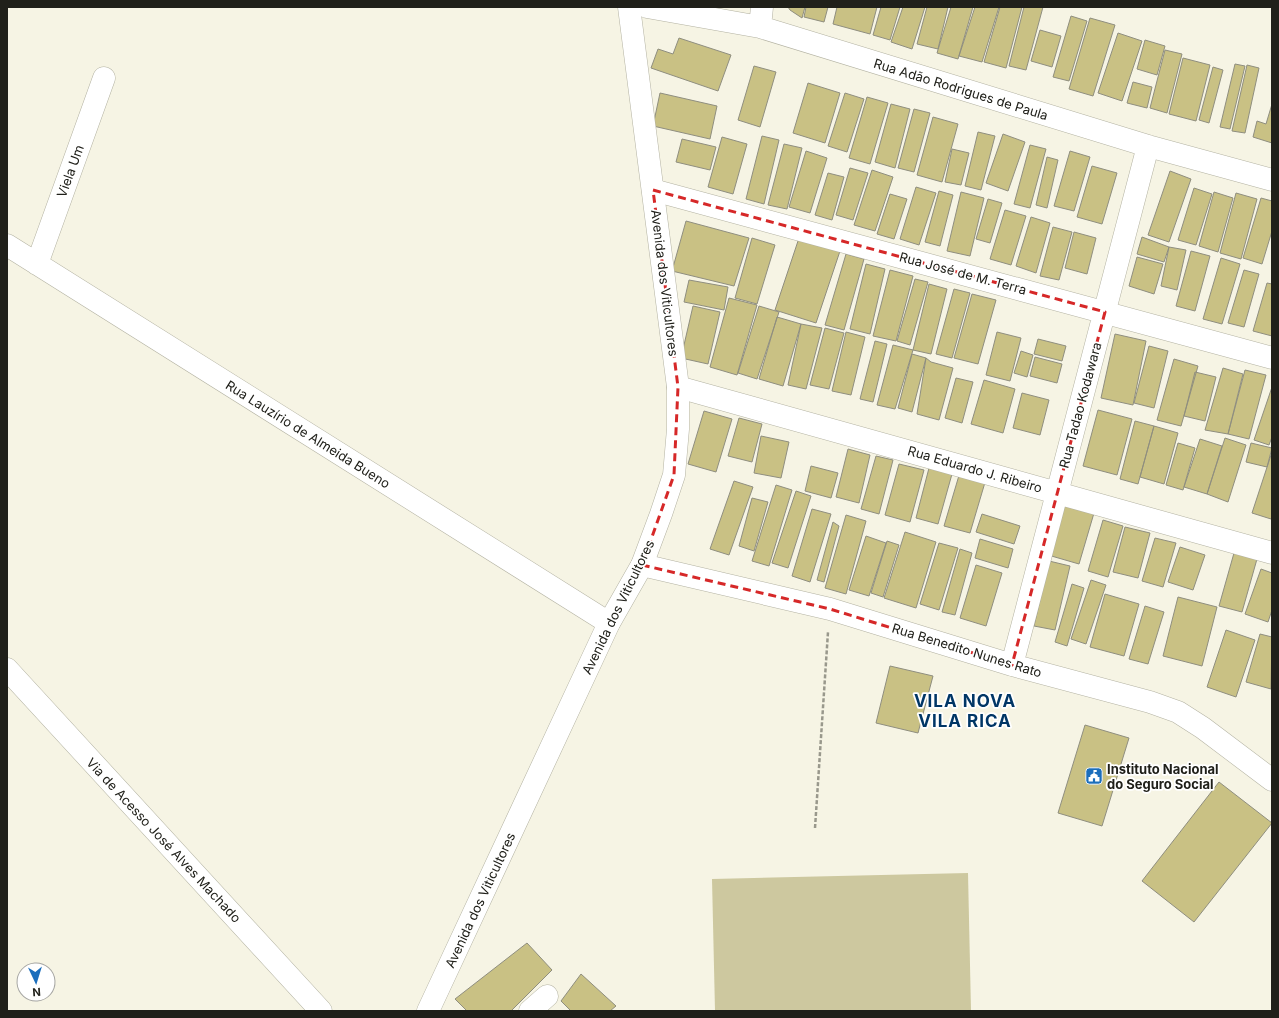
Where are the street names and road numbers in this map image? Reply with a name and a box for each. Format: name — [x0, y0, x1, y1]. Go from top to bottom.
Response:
street label: Rua Adão Rodrigues de Paula — [872, 55, 1050, 123]
street label: Viela Um — [53, 142, 87, 200]
street label: Avenida dos Viticultores — [648, 209, 682, 357]
street label: Rua José de M. Terra — [898, 248, 1028, 298]
street label: Rua Tadao Kodawara — [1055, 340, 1105, 470]
street label: Rua Lauzírio de Almeida Bueno — [223, 377, 393, 491]
street label: Rua Eduardo J. Ribeiro — [906, 442, 1044, 496]
street label: Avenida dos Viticultores — [578, 537, 658, 677]
street label: Rua Benedito Nunes Rato — [890, 620, 1044, 680]
street label: Via de Acesso José Alves Machado — [83, 754, 245, 926]
street label: Avenida dos Viticultores — [442, 830, 519, 970]

